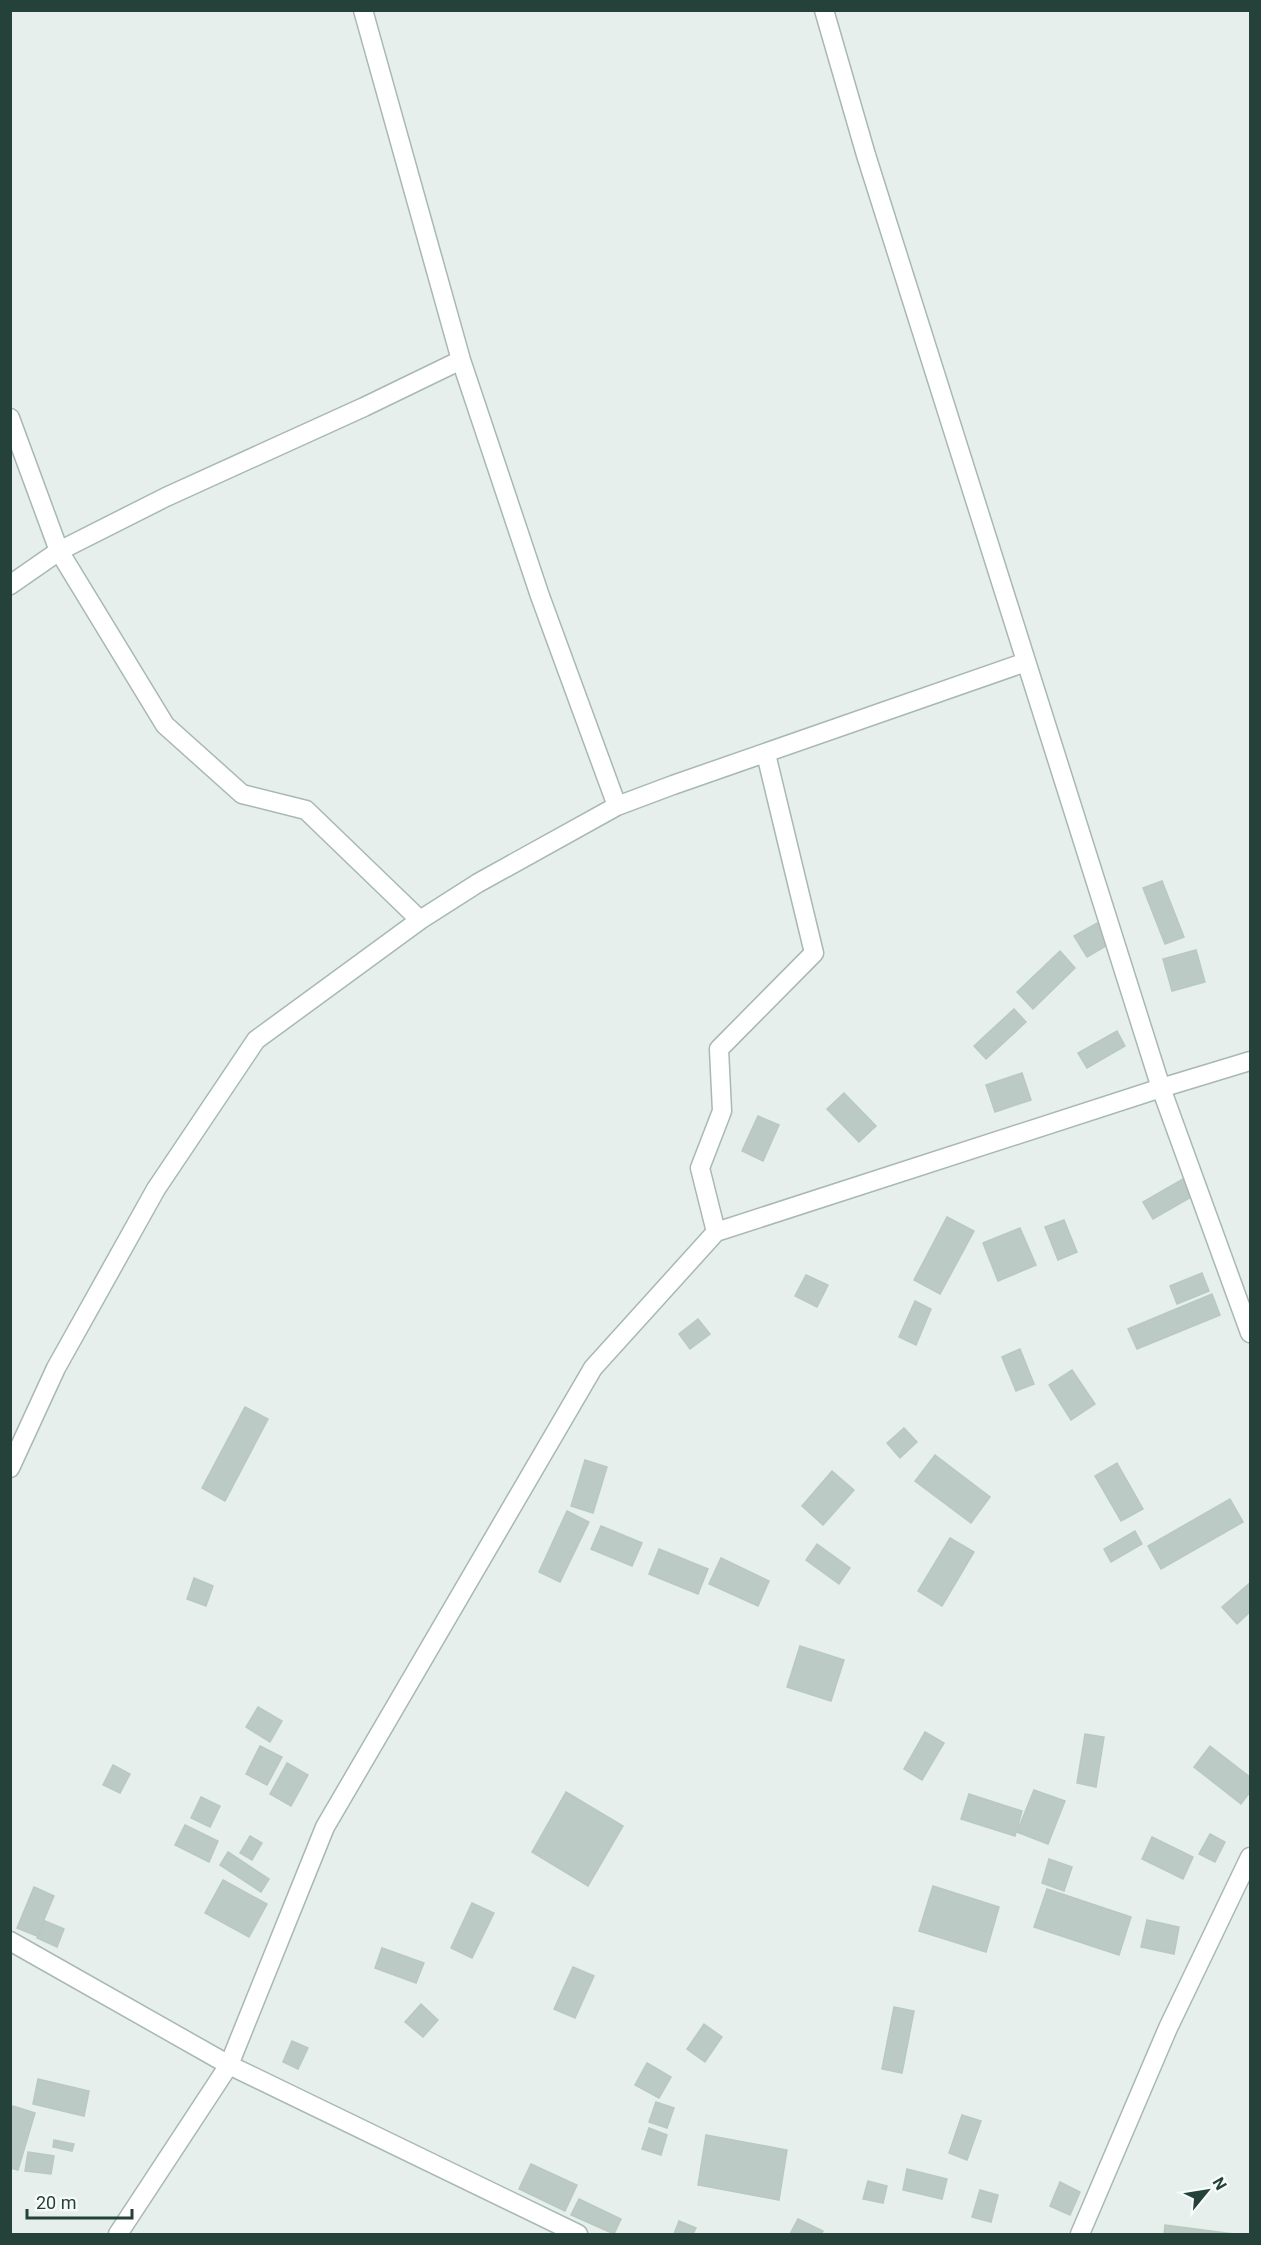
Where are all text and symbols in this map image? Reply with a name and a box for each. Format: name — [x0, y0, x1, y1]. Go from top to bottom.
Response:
north arrow — [1177, 2161, 1237, 2221]
text: N — [1209, 2174, 1231, 2193]
scale bar — [27, 2182, 132, 2220]
text: 20 m — [36, 2192, 76, 2213]

